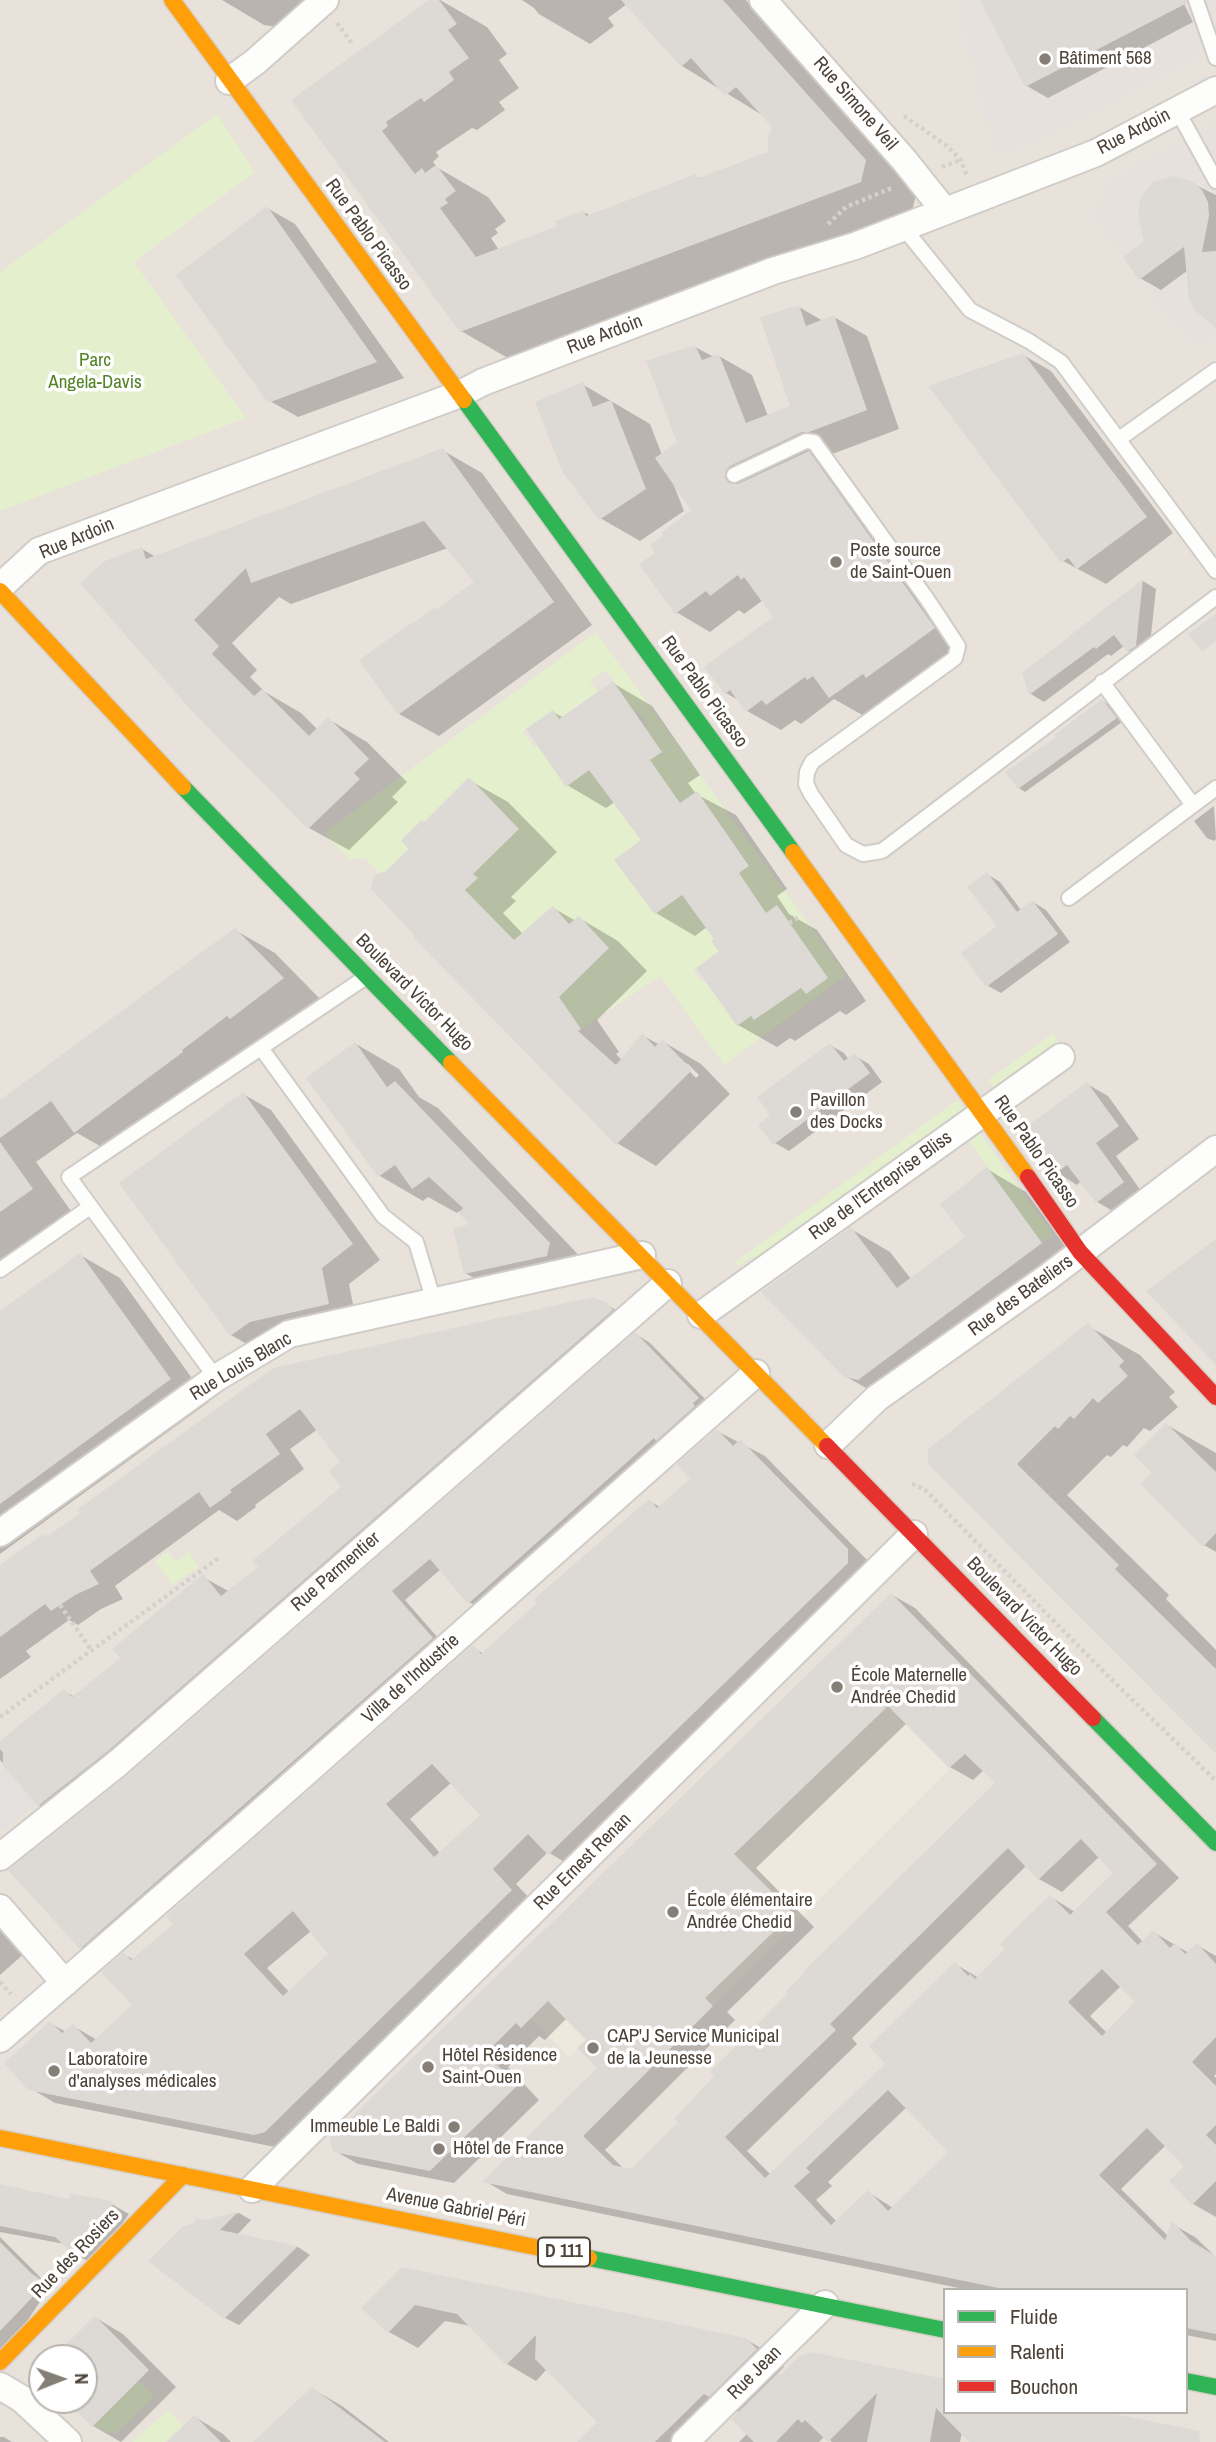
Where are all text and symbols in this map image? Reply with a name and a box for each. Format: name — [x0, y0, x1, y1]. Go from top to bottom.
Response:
place label: Bâtiment 568 — [1059, 48, 1152, 70]
marker: Bâtiment 568 — [1037, 51, 1053, 67]
street label: Rue Simone Veil — [808, 52, 902, 156]
street label: Rue Ardoin — [1094, 104, 1174, 160]
street label: Rue Pablo Picasso — [320, 175, 416, 295]
street label: Rue Ardoin — [564, 310, 646, 360]
park label: Parc Angela-Davis — [48, 350, 142, 394]
street label: Rue Ardoin — [36, 513, 118, 565]
place label: Poste source de Saint-Ouen — [850, 540, 951, 584]
marker: Poste source de Saint-Ouen — [828, 554, 844, 570]
street label: Rue Pablo Picasso — [656, 632, 752, 752]
street label: Boulevard Victor Hugo — [351, 930, 477, 1056]
place label: Pavillon des Docks — [810, 1090, 883, 1134]
street label: Rue Pablo Picasso — [989, 1091, 1083, 1213]
marker: Pavillon des Docks — [788, 1104, 804, 1120]
street label: Rue de l'Entreprise Bliss — [805, 1127, 957, 1245]
street label: Rue des Bateliers — [964, 1250, 1078, 1342]
street label: Rue Louis Blanc — [186, 1328, 296, 1406]
street label: Rue Parmentier — [287, 1527, 385, 1617]
street label: Boulevard Victor Hugo — [961, 1553, 1087, 1681]
street label: Villa de l'Industrie — [358, 1629, 464, 1729]
place label: École Maternelle Andrée Chedid — [851, 1665, 967, 1709]
marker: École Maternelle Andrée Chedid — [829, 1679, 845, 1695]
street label: Rue Ernest Renan — [530, 1809, 636, 1915]
place label: École élémentaire Andrée Chedid — [687, 1890, 813, 1934]
marker: École élémentaire Andrée Chedid — [665, 1904, 681, 1920]
place label: CAP'J Service Municipal de la Jeunesse — [607, 2026, 779, 2070]
marker: CAP'J Service Municipal de la Jeunesse — [585, 2040, 601, 2056]
place label: Hôtel Résidence Saint-Ouen — [442, 2045, 557, 2089]
place label: Laboratoire d'analyses médicales — [68, 2049, 216, 2093]
marker: Hôtel Résidence Saint-Ouen — [420, 2059, 436, 2075]
marker: Laboratoire d'analyses médicales — [46, 2063, 62, 2079]
place label: Immeuble Le Baldi — [310, 2116, 440, 2138]
marker: Immeuble Le Baldi — [446, 2119, 462, 2135]
place label: Hôtel de France — [453, 2138, 564, 2160]
marker: Hôtel de France — [431, 2141, 447, 2157]
street label: Avenue Gabriel Péri — [385, 2183, 527, 2233]
street label: Rue des Rosiers — [27, 2204, 125, 2304]
road number: D 111 — [538, 2238, 590, 2266]
legend — [943, 2288, 1188, 2414]
text: Fluide — [1010, 2302, 1058, 2331]
text: Ralenti — [1010, 2337, 1065, 2366]
street label: Rue Jean — [723, 2341, 787, 2405]
north arrow — [28, 2344, 98, 2414]
text: Bouchon — [1010, 2372, 1078, 2401]
text: N — [69, 2373, 95, 2385]

